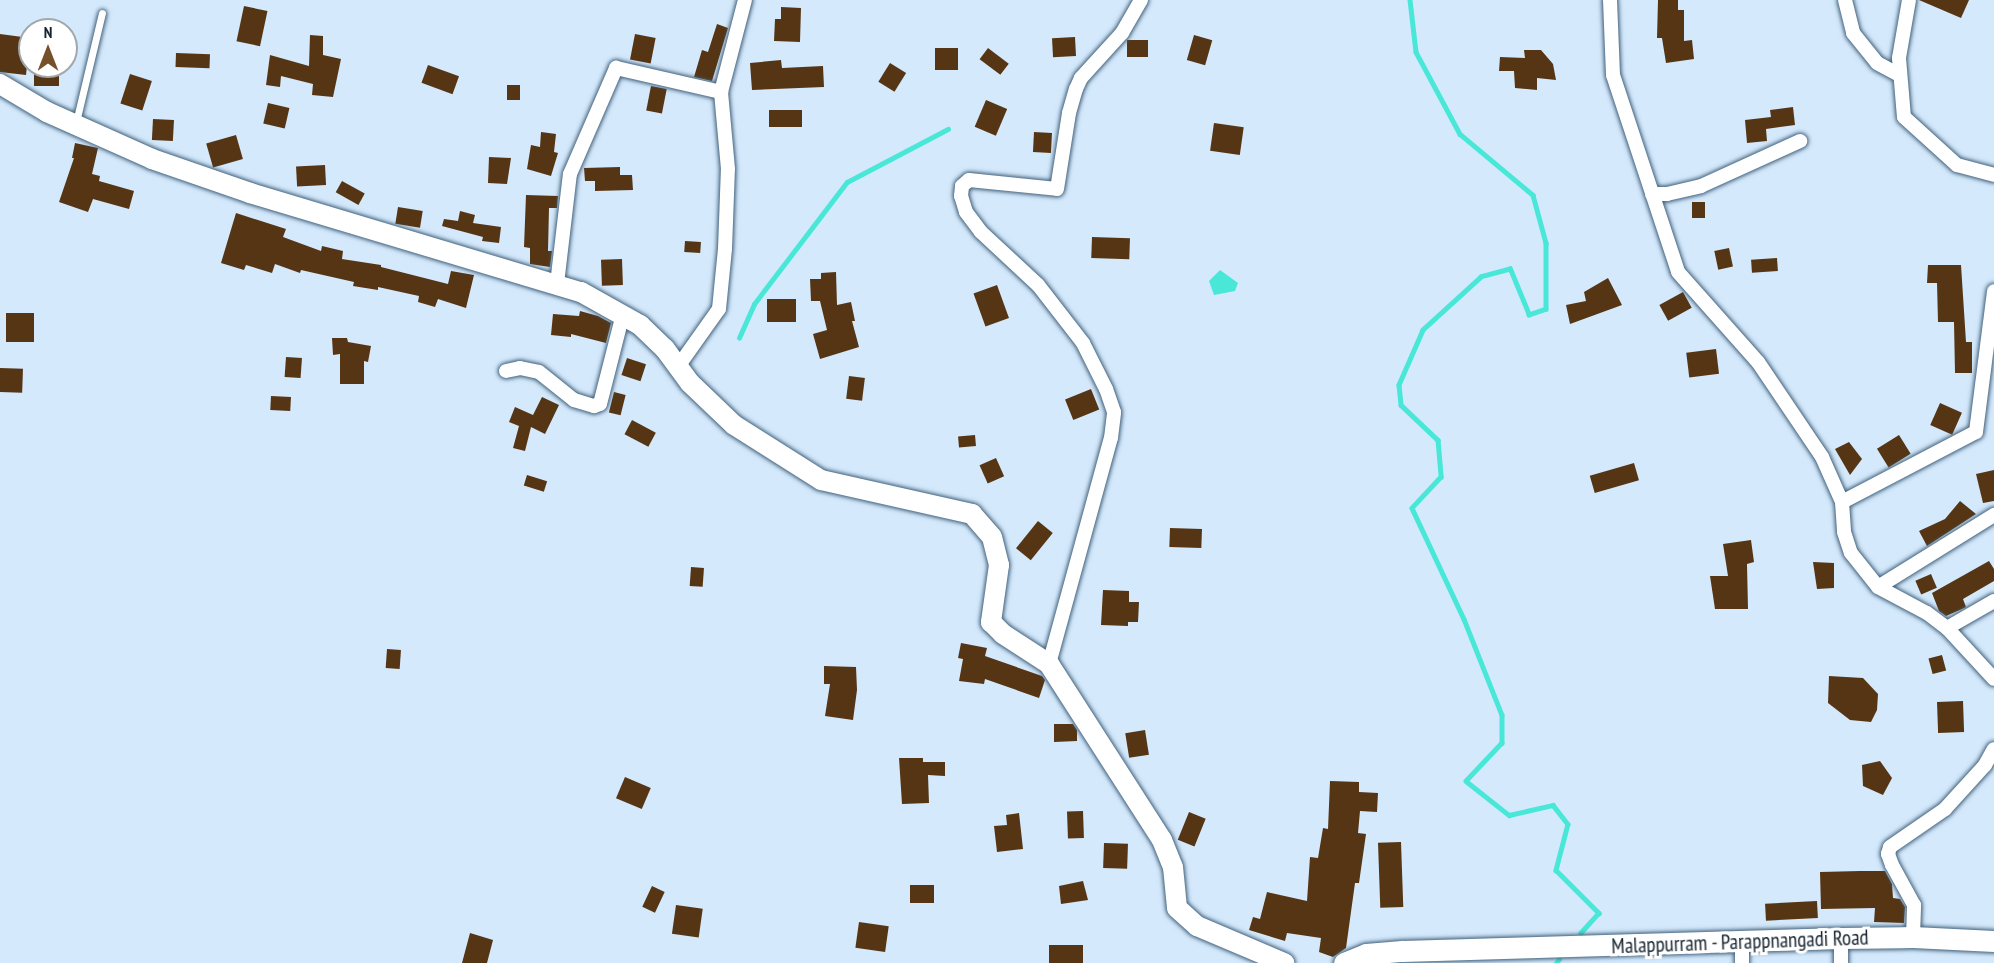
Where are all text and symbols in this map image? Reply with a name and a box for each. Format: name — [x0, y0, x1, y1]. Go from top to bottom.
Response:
north arrow — [18, 18, 78, 78]
text: N — [44, 22, 52, 42]
street label: Malappurram - Parappnangadi Road — [1610, 925, 1870, 959]

